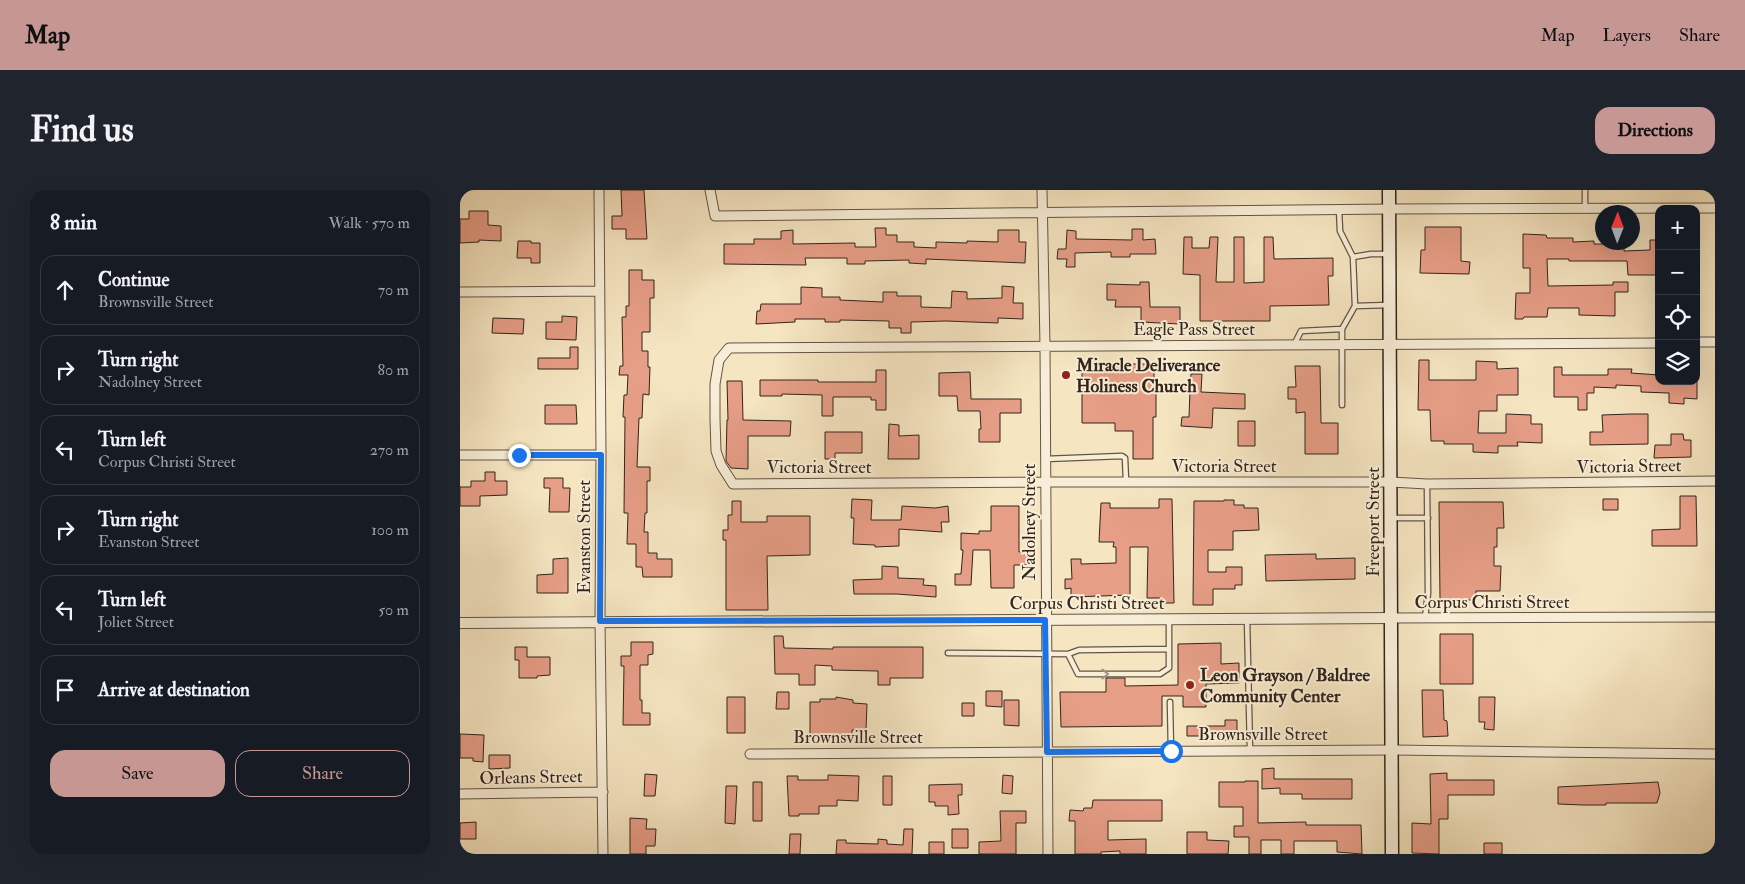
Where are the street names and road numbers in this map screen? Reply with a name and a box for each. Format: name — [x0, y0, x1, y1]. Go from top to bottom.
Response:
street label: Eagle Pass Street — [1133, 318, 1255, 341]
street label: Victoria Street — [1576, 454, 1682, 479]
street label: Victoria Street — [1171, 455, 1277, 478]
street label: Victoria Street — [766, 456, 872, 479]
street label: Nadolney Street — [1018, 463, 1041, 581]
street label: Freeport Street — [1362, 467, 1385, 577]
street label: Evanston Street — [573, 480, 596, 594]
street label: Corpus Christi Street — [1415, 591, 1570, 614]
street label: Corpus Christi Street — [1010, 592, 1165, 615]
street label: Brownsville Street — [1198, 723, 1328, 746]
street label: Brownsville Street — [793, 726, 923, 749]
street label: Orleans Street — [479, 765, 583, 790]

